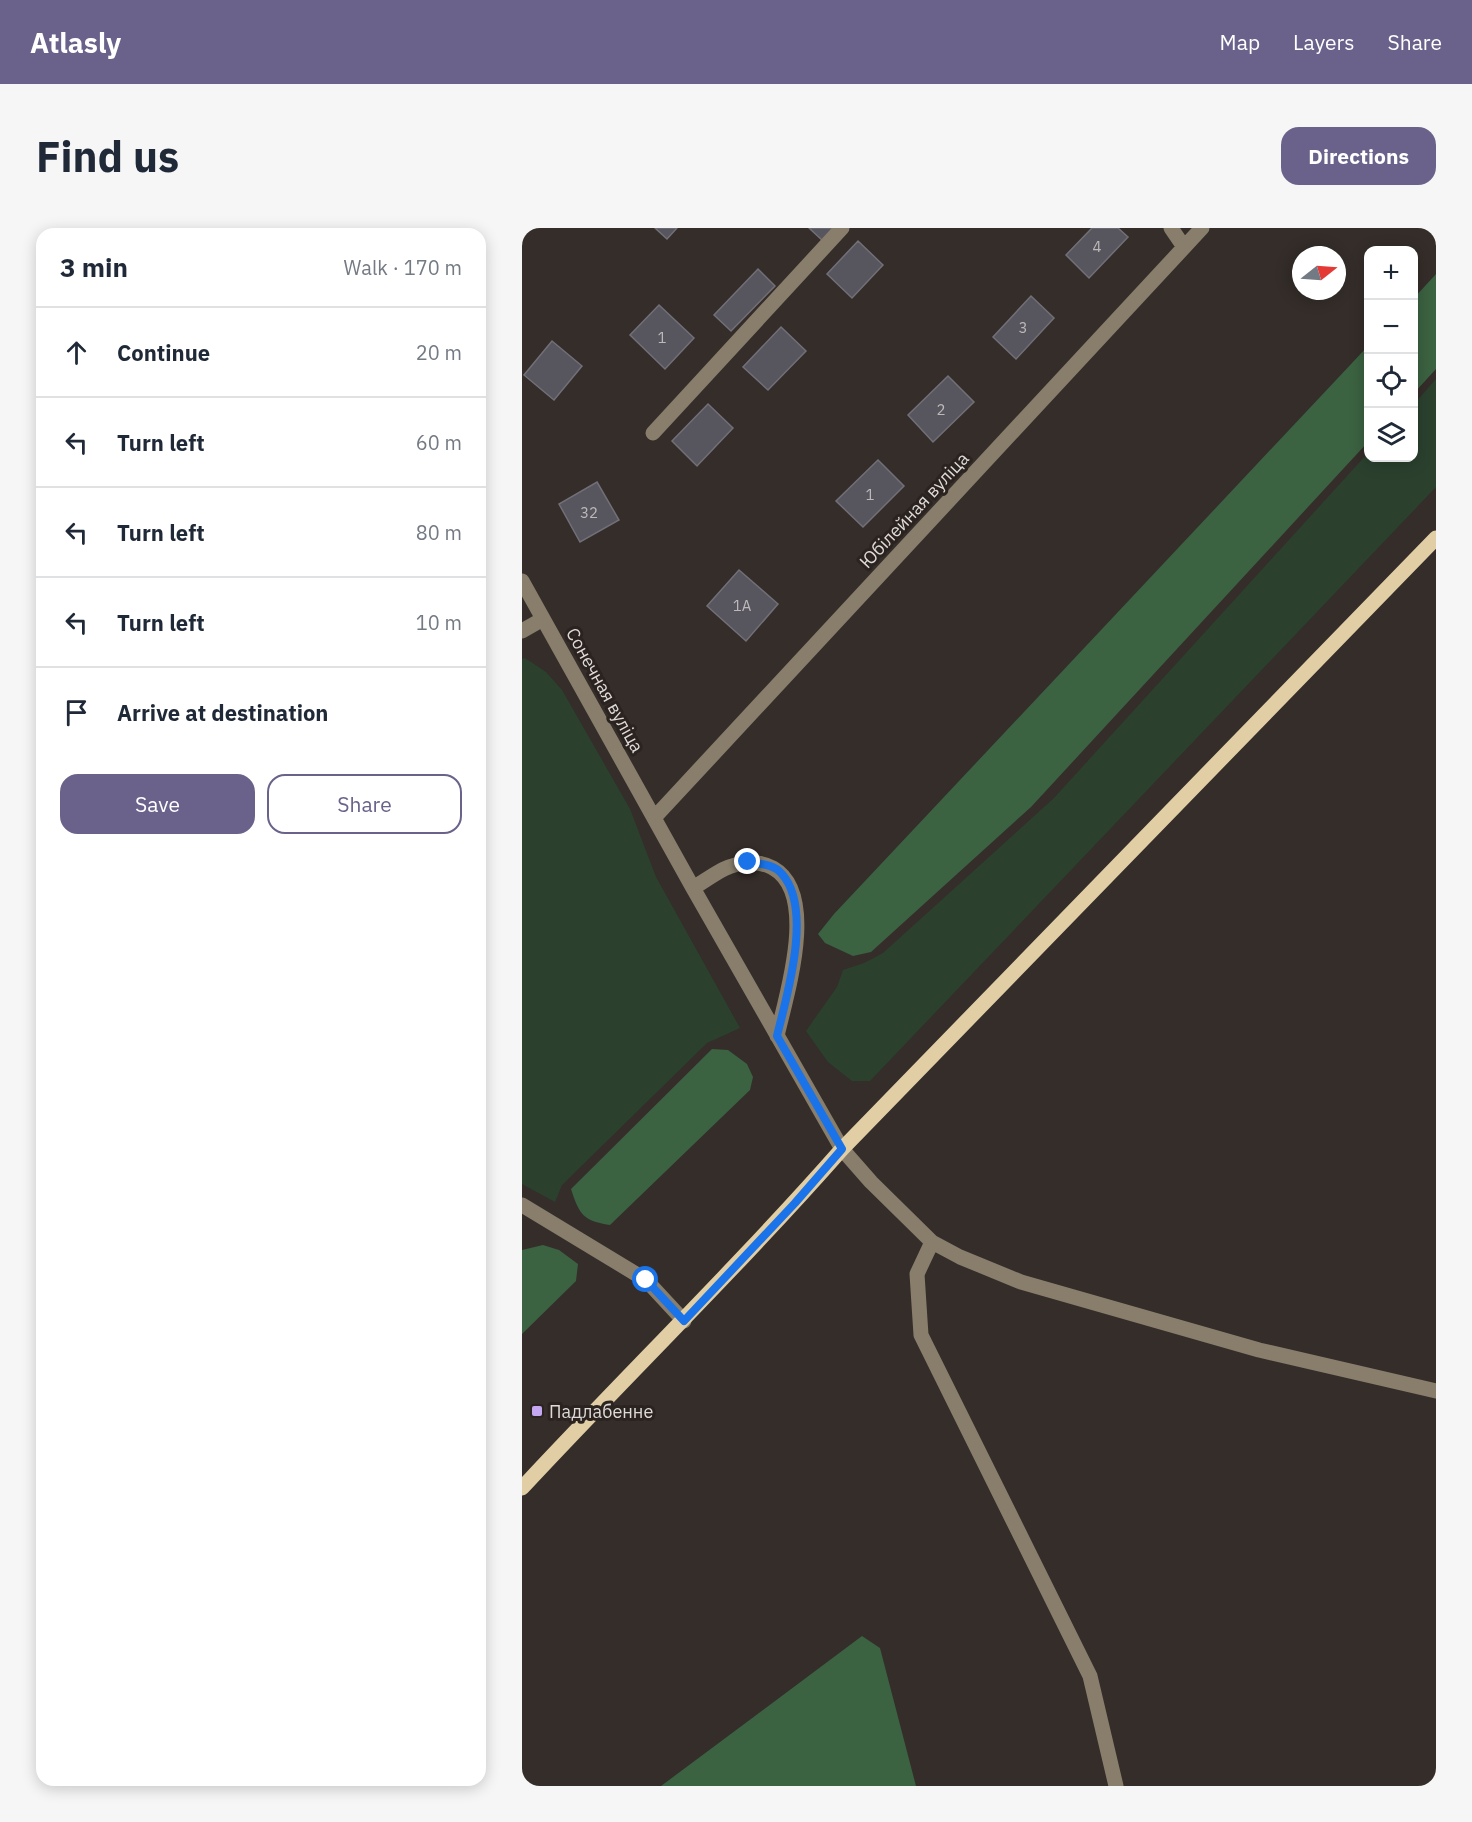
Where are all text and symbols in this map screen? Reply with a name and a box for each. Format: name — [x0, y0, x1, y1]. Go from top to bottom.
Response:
text: Atlasly — [30, 24, 121, 61]
text: Map — [1220, 28, 1260, 56]
text: Layers — [1293, 28, 1355, 56]
text: Share — [1388, 28, 1442, 56]
button: Directions — [1281, 127, 1436, 185]
text: Find us — [36, 129, 179, 184]
house number: 4 — [1092, 237, 1102, 256]
north arrow — [1292, 246, 1346, 300]
map controls — [1364, 246, 1418, 462]
button: + — [1364, 246, 1418, 300]
text: 3 min — [60, 250, 128, 284]
text: Walk · 170 m — [344, 254, 462, 281]
button: − — [1364, 300, 1418, 354]
house number: 3 — [1018, 318, 1028, 337]
house number: 1 — [657, 328, 667, 347]
icon: ahead — [60, 336, 93, 369]
text: Continue — [117, 338, 210, 367]
text: 20 m — [416, 339, 462, 366]
button: locate — [1364, 354, 1418, 408]
house number: 2 — [936, 400, 946, 419]
button: layers — [1364, 408, 1418, 462]
icon: left — [60, 426, 93, 459]
text: Turn left — [117, 428, 205, 457]
text: 60 m — [416, 429, 462, 456]
street label: Юбілейная вуліца — [854, 447, 974, 573]
house number: 1 — [865, 485, 875, 504]
house number: 32 — [580, 503, 598, 522]
icon: left — [60, 516, 93, 549]
text: Turn left — [117, 518, 205, 547]
text: 80 m — [416, 519, 462, 546]
house number: 1А — [733, 596, 752, 615]
icon: left — [60, 606, 93, 639]
text: Turn left — [117, 608, 205, 637]
text: 10 m — [416, 609, 462, 636]
street label: Сонечная вуліца — [561, 624, 649, 757]
icon: arrive — [60, 696, 93, 729]
text: Arrive at destination — [117, 698, 328, 727]
button: Save — [60, 774, 255, 834]
button: Share — [267, 774, 462, 834]
route end — [734, 848, 760, 874]
route start — [632, 1266, 658, 1292]
place label: Падлабенне — [549, 1400, 653, 1423]
marker: Падлабенне — [530, 1404, 544, 1418]

